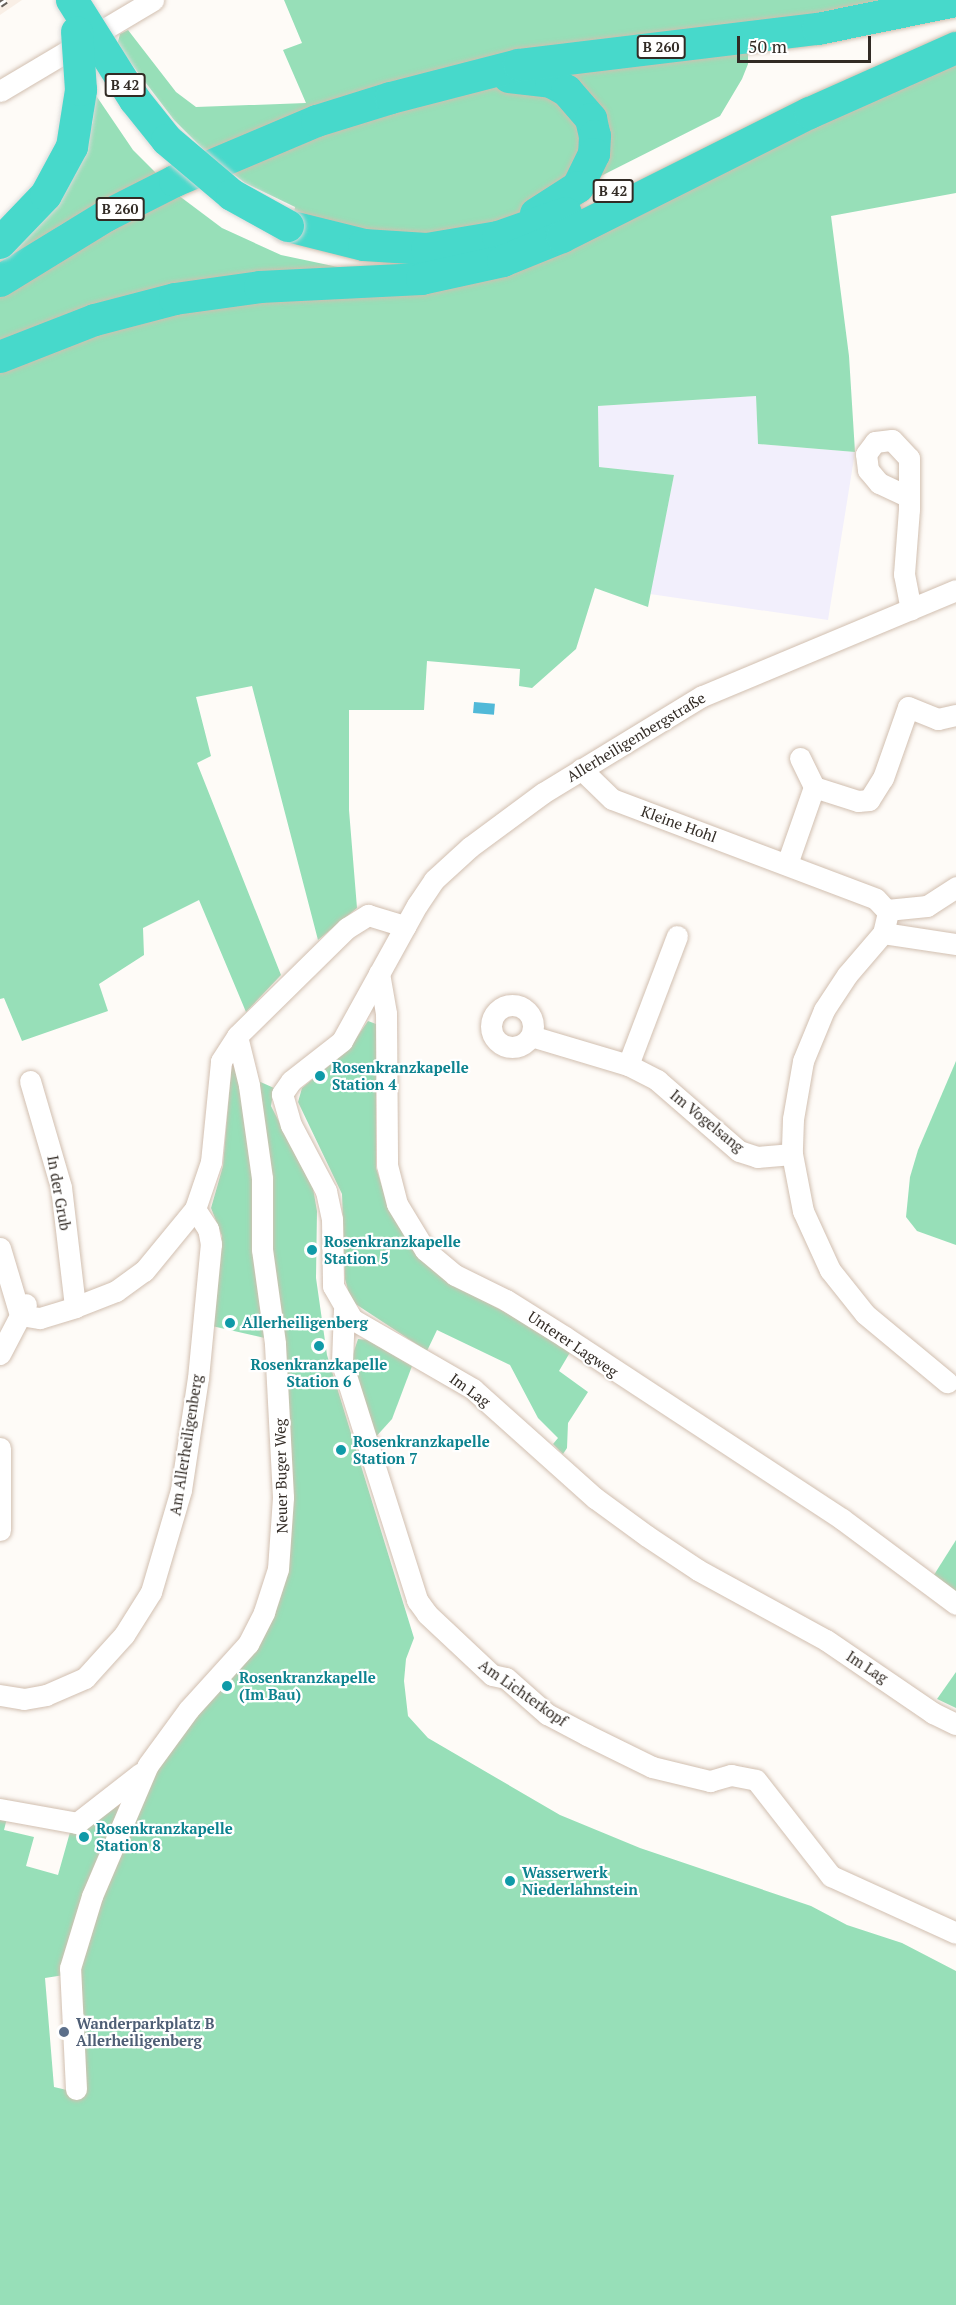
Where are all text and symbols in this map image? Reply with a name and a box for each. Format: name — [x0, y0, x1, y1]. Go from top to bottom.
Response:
scale bar — [740, 24, 874, 62]
text: 50 m — [748, 34, 787, 58]
road number: B 260 — [636, 36, 686, 58]
road number: B 42 — [104, 74, 146, 96]
road number: B 42 — [592, 180, 634, 202]
road number: B 260 — [94, 198, 146, 220]
street label: Allerheiligenbergstraße — [563, 688, 709, 786]
street label: Kleine Hohl — [639, 802, 719, 846]
place label: Rosenkranzkapelle Station 4 — [332, 1058, 469, 1093]
marker: Rosenkranzkapelle Station 4 — [313, 1069, 327, 1083]
street label: Im Vogelsang — [666, 1086, 748, 1156]
street label: In der Grub — [44, 1154, 74, 1232]
place label: Rosenkranzkapelle Station 5 — [324, 1232, 461, 1267]
marker: Rosenkranzkapelle Station 5 — [305, 1243, 319, 1257]
street label: Unterer Lagweg — [525, 1307, 621, 1381]
place label: Allerheiligenberg — [242, 1314, 368, 1332]
marker: Allerheiligenberg — [223, 1316, 237, 1330]
marker: Rosenkranzkapelle Station 6 — [312, 1339, 326, 1353]
place label: Rosenkranzkapelle Station 6 — [251, 1355, 387, 1390]
street label: Im Lag — [446, 1369, 494, 1411]
street label: Am Allerheiligenberg — [166, 1373, 206, 1517]
street label: Neuer Buger Weg — [271, 1418, 291, 1534]
place label: Rosenkranzkapelle Station 7 — [353, 1432, 490, 1467]
marker: Rosenkranzkapelle Station 7 — [334, 1443, 348, 1457]
street label: Im Lag — [843, 1647, 891, 1687]
street label: Am Lichterkopf — [475, 1656, 571, 1730]
place label: Rosenkranzkapelle (Im Bau) — [239, 1668, 376, 1703]
marker: Rosenkranzkapelle (Im Bau) — [220, 1679, 234, 1693]
place label: Rosenkranzkapelle Station 8 — [96, 1819, 233, 1854]
marker: Rosenkranzkapelle Station 8 — [77, 1830, 91, 1844]
place label: Wasserwerk Niederlahnstein — [522, 1863, 638, 1898]
marker: Wasserwerk Niederlahnstein — [503, 1874, 517, 1888]
place label: Wanderparkplatz B Allerheiligenberg — [76, 2014, 215, 2049]
marker: Wanderparkplatz B Allerheiligenberg — [57, 2025, 71, 2039]

